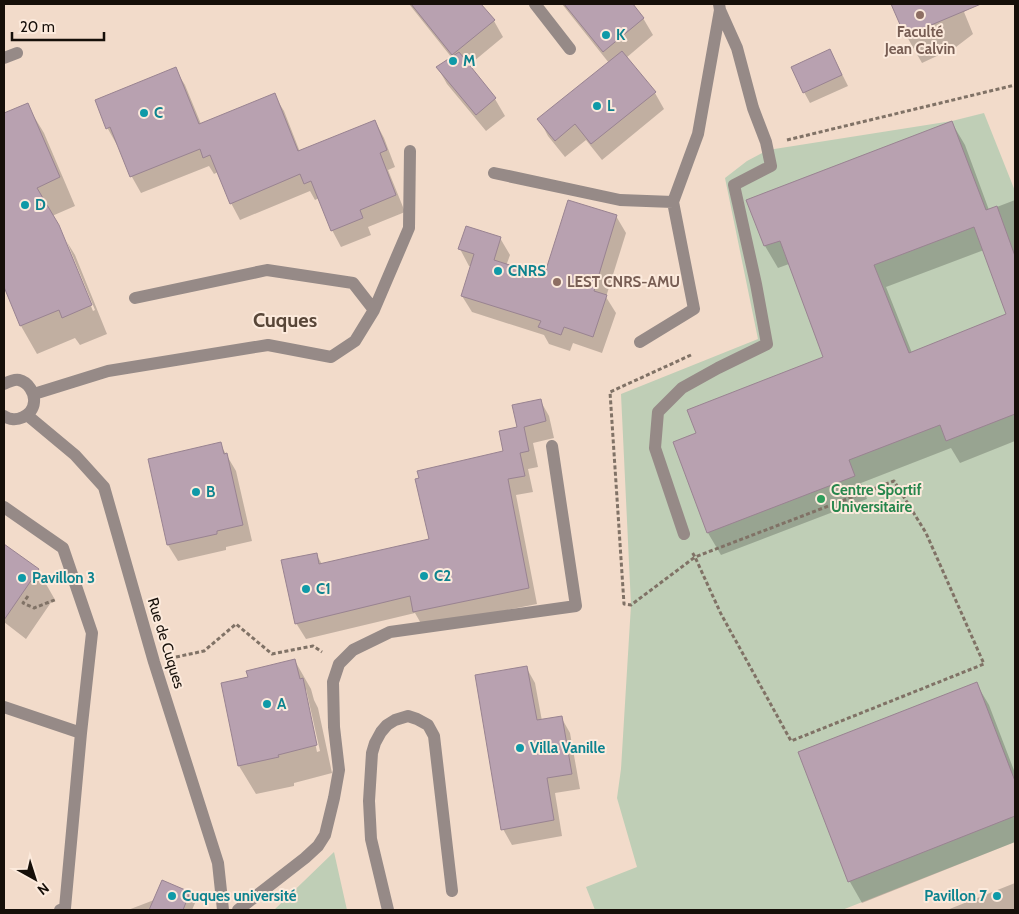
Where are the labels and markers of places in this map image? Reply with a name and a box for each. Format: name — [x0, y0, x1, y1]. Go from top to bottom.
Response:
marker: Faculté Jean Calvin — [914, 9, 926, 21]
place label: Faculté Jean Calvin — [884, 23, 955, 58]
place label: K — [616, 26, 626, 44]
marker: K — [600, 29, 612, 41]
place label: M — [463, 52, 476, 70]
marker: M — [447, 55, 459, 67]
place label: L — [607, 97, 615, 115]
marker: L — [591, 100, 603, 112]
place label: C — [154, 104, 163, 122]
marker: C — [138, 107, 150, 119]
place label: D — [35, 196, 46, 214]
marker: D — [19, 199, 31, 211]
place label: CNRS — [508, 262, 546, 280]
marker: CNRS — [492, 265, 504, 277]
place label: LEST CNRS-AMU — [567, 273, 680, 291]
marker: LEST CNRS-AMU — [551, 276, 563, 288]
place label: Centre Sportif Universitaire — [831, 481, 922, 516]
place label: B — [206, 483, 215, 501]
marker: B — [190, 486, 202, 498]
marker: Centre Sportif Universitaire — [815, 493, 827, 505]
place label: C2 — [434, 567, 451, 585]
place label: Pavillon 3 — [32, 569, 95, 587]
marker: C2 — [418, 570, 430, 582]
marker: Pavillon 3 — [16, 572, 28, 584]
place label: C1 — [316, 580, 331, 598]
marker: C1 — [300, 583, 312, 595]
place label: A — [277, 695, 287, 713]
marker: A — [261, 698, 273, 710]
place label: Villa Vanille — [530, 739, 605, 757]
marker: Villa Vanille — [514, 742, 526, 754]
place label: Cuques université — [182, 887, 297, 905]
place label: Pavillon 7 — [924, 887, 987, 905]
marker: Cuques université — [166, 890, 178, 902]
marker: Pavillon 7 — [991, 890, 1003, 902]

